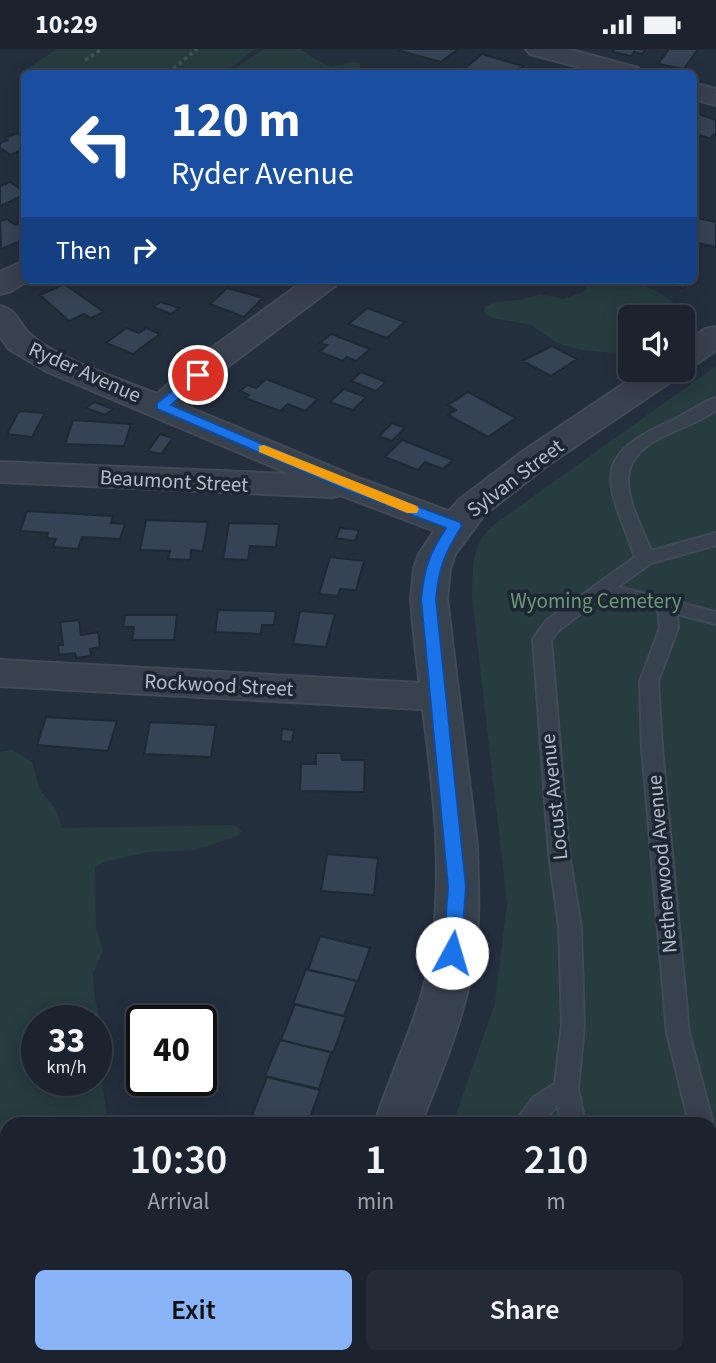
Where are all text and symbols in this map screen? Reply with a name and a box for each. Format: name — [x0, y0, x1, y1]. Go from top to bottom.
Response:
text: 10:29 — [35, 6, 98, 43]
text: 120 m — [171, 86, 300, 156]
icon: left — [56, 98, 147, 189]
text: Ryder Avenue — [171, 151, 354, 197]
icon: right — [125, 231, 163, 269]
text: Then — [56, 232, 111, 269]
map controls — [618, 305, 695, 382]
button: sound — [618, 305, 695, 382]
street label: Ryder Avenue — [24, 334, 146, 410]
pin — [168, 345, 228, 405]
icon: arrive — [179, 356, 217, 394]
street label: Sylvan Street — [460, 432, 570, 524]
street label: Beaumont Street — [99, 462, 249, 500]
park label: Wyoming Cemetery — [510, 586, 682, 616]
street label: Rockwood Street — [144, 666, 294, 704]
street label: Locust Avenue — [532, 732, 576, 862]
street label: Netherwood Avenue — [639, 774, 685, 954]
position arrow — [415, 916, 489, 990]
speed limit sign: 40 — [126, 1005, 217, 1096]
text: 33 — [48, 1016, 85, 1066]
text: km/h — [47, 1055, 86, 1080]
text: 10:30 — [130, 1130, 227, 1190]
text: 1 — [365, 1130, 386, 1190]
text: 210 — [524, 1130, 588, 1190]
text: Arrival — [148, 1185, 209, 1218]
text: min — [357, 1185, 394, 1218]
text: m — [547, 1185, 566, 1218]
button: Exit — [35, 1270, 352, 1350]
button: Share — [366, 1270, 683, 1350]

